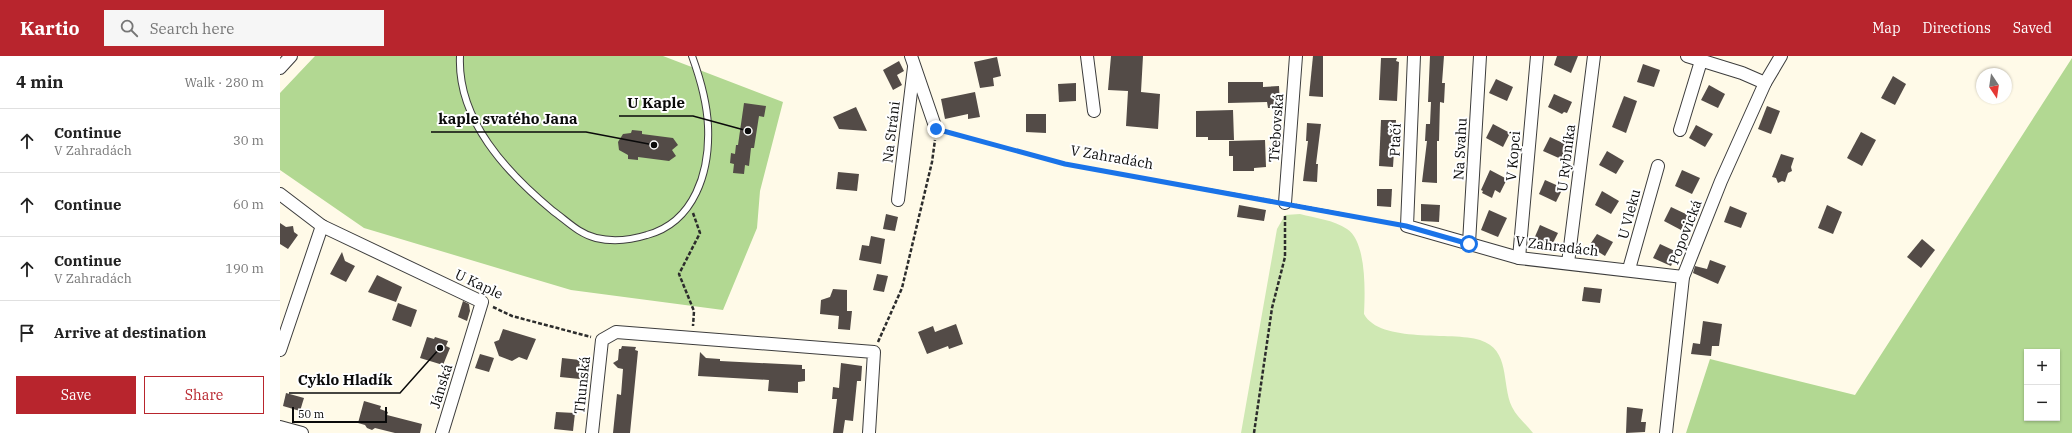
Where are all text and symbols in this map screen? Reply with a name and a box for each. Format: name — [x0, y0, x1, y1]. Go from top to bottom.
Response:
search box — [104, 10, 384, 46]
text: Kartio — [20, 16, 80, 40]
icon: search — [118, 17, 140, 39]
text: Search here — [150, 19, 234, 38]
text: Map — [1872, 19, 1901, 37]
text: Directions — [1923, 19, 1991, 37]
text: Saved — [2013, 19, 2052, 37]
north arrow — [1976, 68, 2012, 104]
text: 4 min — [16, 71, 64, 93]
text: Walk · 280 m — [185, 74, 264, 91]
callout: U Kaple — [619, 89, 693, 116]
text: U Kaple — [627, 93, 685, 112]
street label: Třebovská — [1265, 93, 1287, 163]
street label: Na Stráni — [878, 100, 904, 164]
callout: kaple svatého Jana — [431, 105, 586, 132]
text: kaple svatého Jana — [438, 109, 578, 128]
street label: Na Svahu — [1449, 117, 1471, 181]
route end — [927, 120, 945, 138]
text: Continue — [54, 123, 121, 142]
street label: Ptačí — [1385, 123, 1405, 157]
street label: U Rybníka — [1553, 123, 1579, 193]
icon: ahead — [16, 130, 38, 152]
street label: V Kopci — [1502, 130, 1524, 182]
text: 30 m — [233, 132, 264, 149]
street label: V Zahradách — [1069, 141, 1155, 173]
text: V Zahradách — [54, 142, 132, 159]
street label: U Vleku — [1614, 187, 1644, 241]
icon: ahead — [16, 194, 38, 216]
text: Continue — [54, 195, 121, 214]
text: 60 m — [233, 196, 264, 213]
street label: Popovická — [1664, 197, 1706, 267]
street label: V Zahradách — [1514, 232, 1600, 260]
route start — [1460, 235, 1478, 253]
text: Continue — [54, 251, 121, 270]
icon: ahead — [16, 258, 38, 280]
text: 190 m — [225, 260, 264, 277]
street label: U Kaple — [452, 265, 506, 303]
text: V Zahradách — [54, 270, 132, 287]
icon: arrive — [16, 322, 38, 344]
text: Arrive at destination — [54, 323, 206, 342]
map controls — [2024, 349, 2060, 421]
button: + — [2024, 349, 2060, 385]
street label: Thunská — [570, 355, 594, 415]
street label: Jánská — [426, 361, 456, 410]
callout: Cyklo Hladík — [289, 366, 400, 393]
text: Cyklo Hladík — [298, 370, 393, 389]
button: Save — [16, 376, 136, 414]
button: Share — [144, 376, 264, 414]
button: − — [2024, 385, 2060, 421]
scale bar — [292, 405, 387, 424]
text: 50 m — [298, 407, 324, 421]

